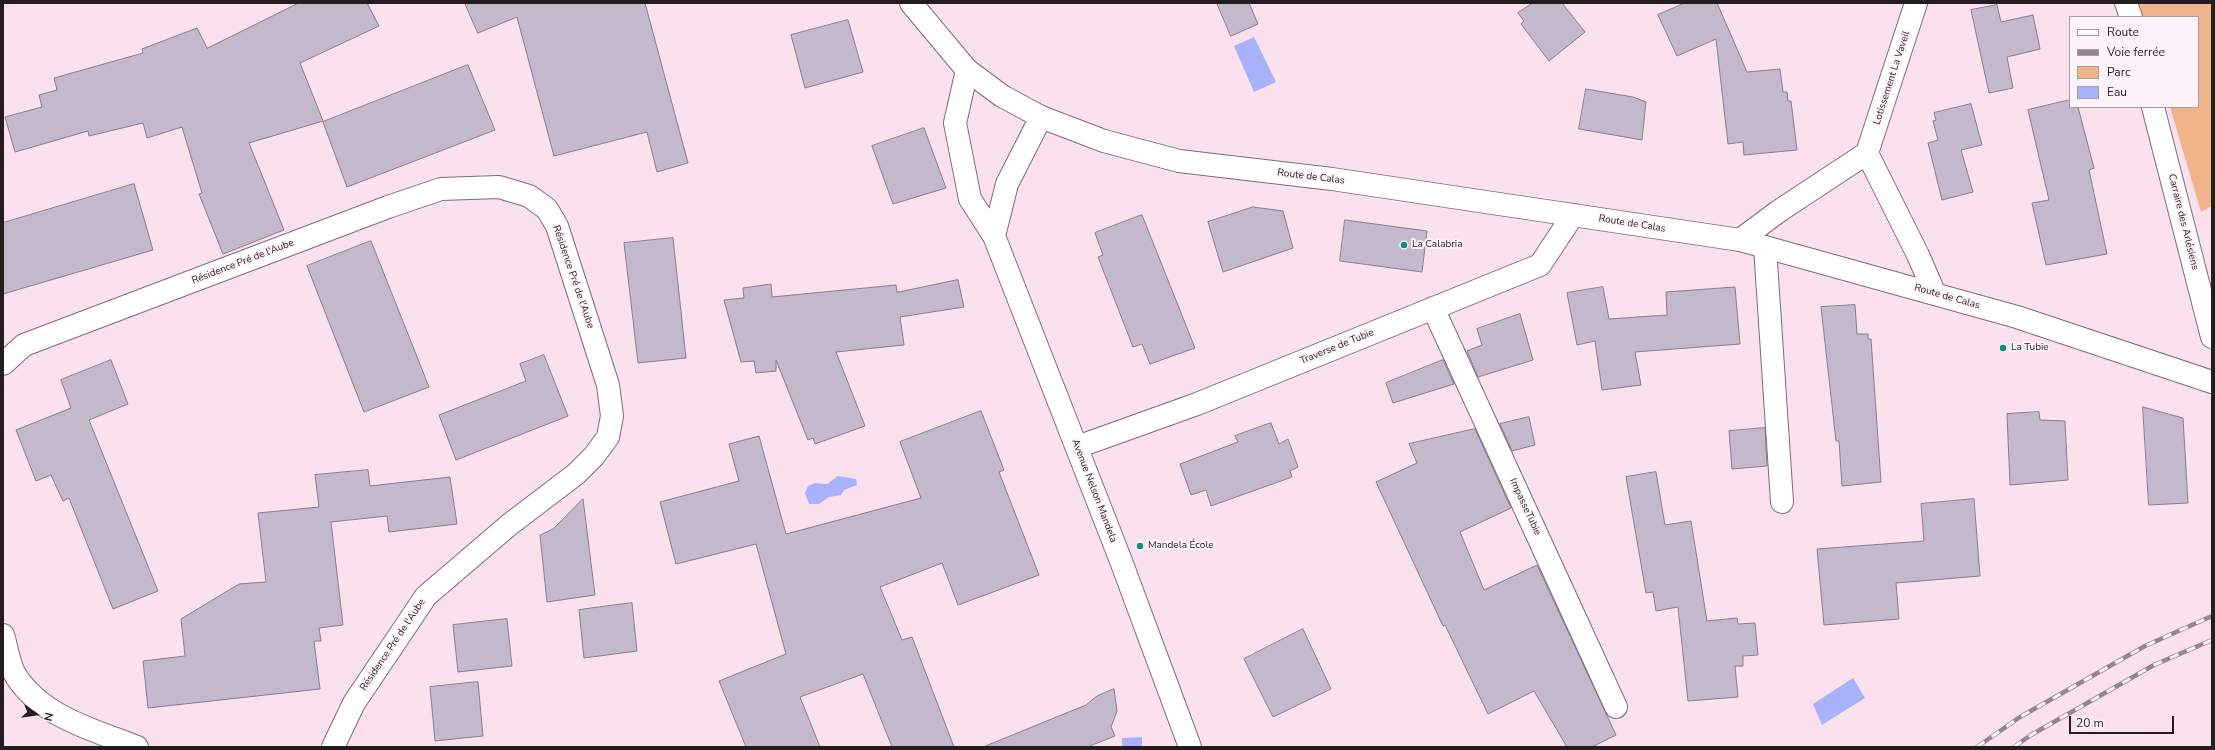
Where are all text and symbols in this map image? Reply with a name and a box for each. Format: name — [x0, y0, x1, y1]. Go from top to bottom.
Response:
legend — [2069, 16, 2199, 108]
text: Route — [2107, 24, 2139, 40]
street label: Lotissement La Vaveil — [1871, 30, 1913, 126]
text: Voie ferrée — [2107, 44, 2165, 60]
text: Parc — [2107, 64, 2130, 80]
text: Eau — [2107, 84, 2127, 100]
street label: Route de Calas — [1277, 167, 1345, 187]
street label: Carraire des Arlésiens — [2165, 173, 2201, 271]
street label: Route de Calas — [1598, 213, 1666, 235]
street label: Résidence Pré de l'Aube — [550, 224, 596, 330]
street label: Résidence Pré de l'Aube — [190, 237, 296, 287]
place label: La Calabria — [1412, 239, 1462, 251]
marker: La Calabria — [1399, 240, 1409, 250]
street label: Route de Calas — [1913, 282, 1981, 312]
street label: Traverse de Tubie — [1298, 327, 1376, 367]
place label: La Tubie — [2011, 342, 2049, 354]
marker: La Tubie — [1998, 343, 2008, 353]
street label: Avenue Nelson Mandela — [1069, 438, 1119, 544]
street label: ImpasseTubie — [1507, 477, 1543, 537]
place label: Mandela École — [1148, 540, 1214, 552]
marker: Mandela École — [1135, 541, 1145, 551]
street label: Résidence Pré de l'Aube — [358, 597, 428, 693]
north arrow — [16, 694, 56, 734]
scale bar — [2071, 708, 2176, 734]
text: N — [40, 711, 56, 723]
text: 20 m — [2076, 715, 2104, 731]

